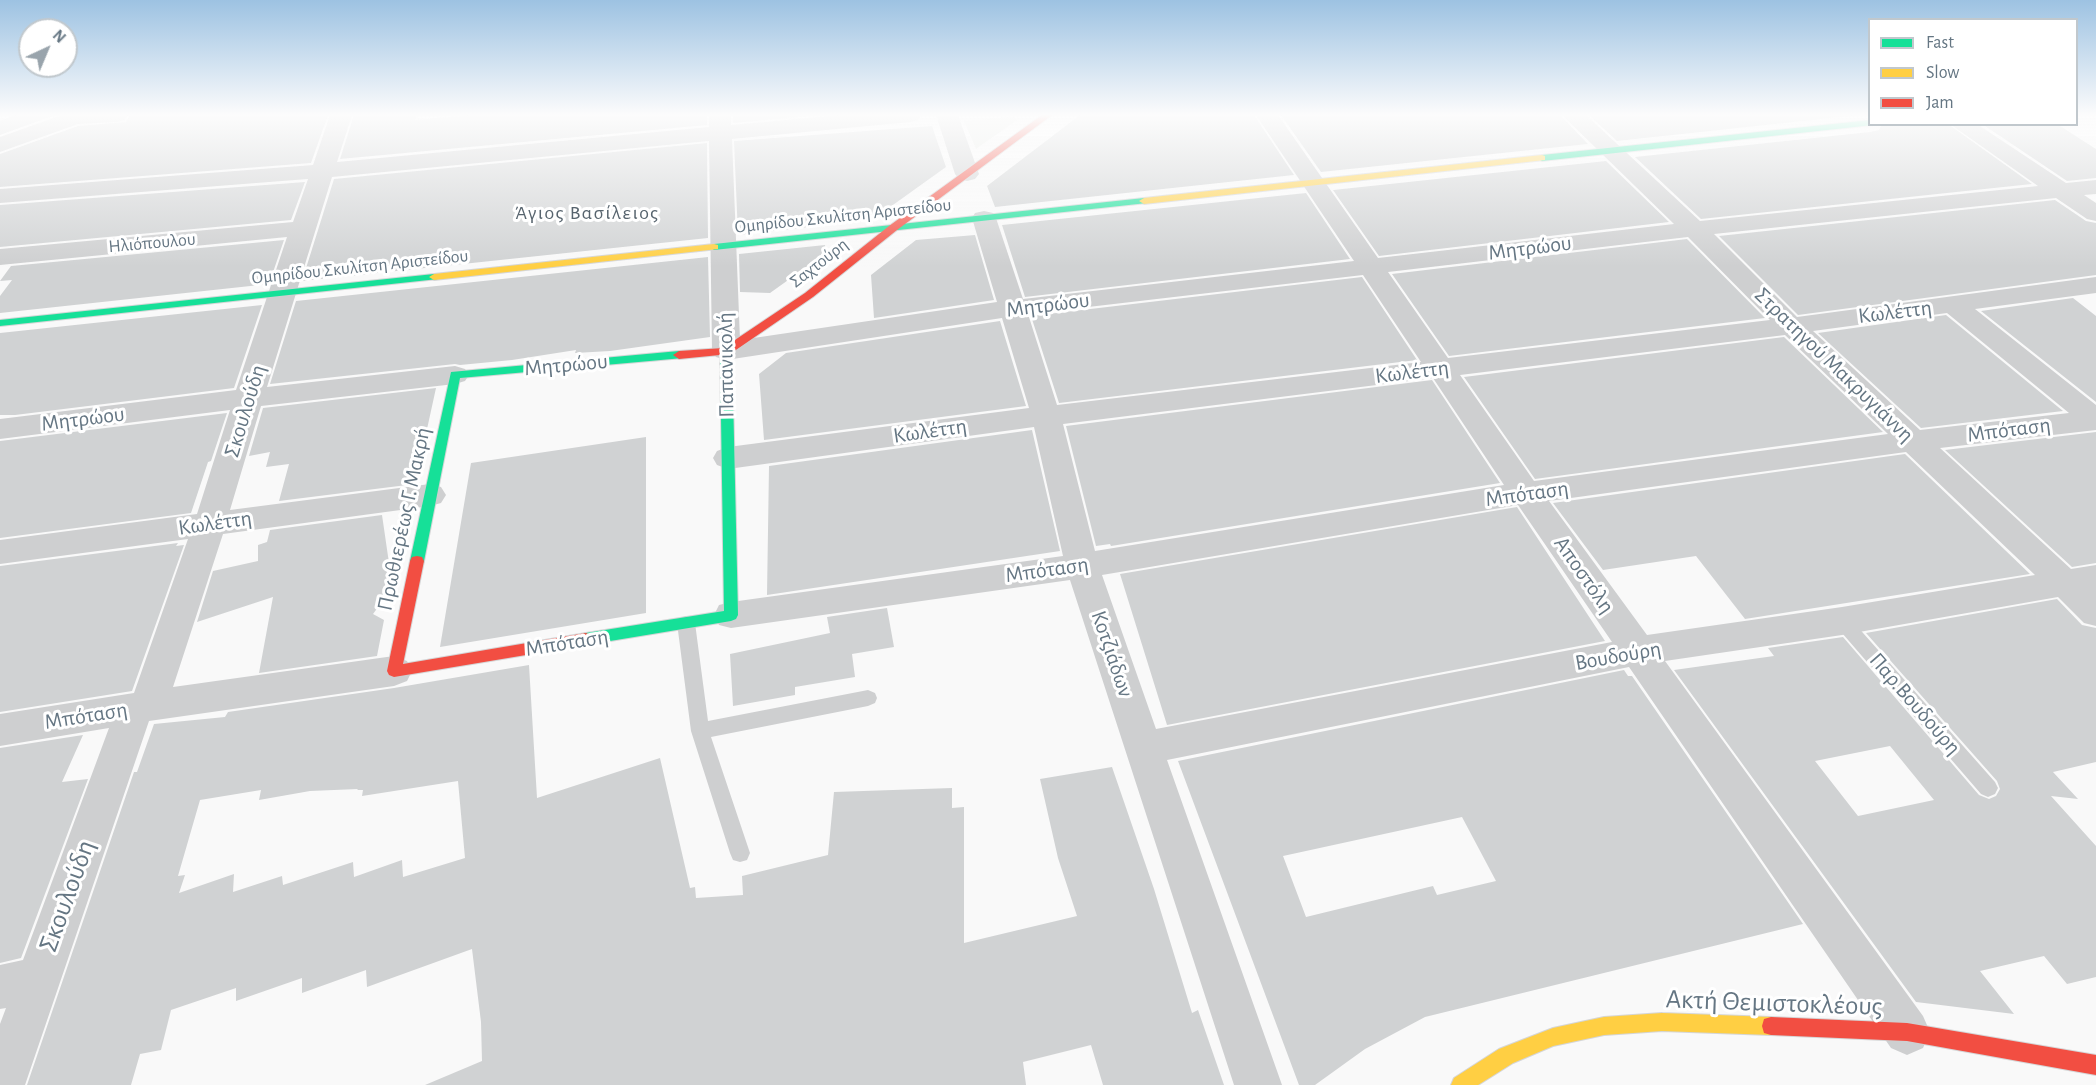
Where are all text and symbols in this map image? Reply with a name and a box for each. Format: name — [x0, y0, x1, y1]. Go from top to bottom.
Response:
north arrow — [18, 18, 78, 78]
legend — [1868, 18, 2078, 126]
text: N — [50, 27, 69, 46]
text: Fast — [1926, 34, 1954, 52]
text: Slow — [1926, 64, 1959, 82]
text: Jam — [1926, 94, 1954, 112]
street label: Ομηρίδου Σκυλίτση Αριστείδου — [734, 194, 952, 238]
district label: Άγιος Βασίλειος — [514, 201, 660, 225]
street label: Ηλιόπουλου — [108, 228, 196, 258]
street label: Μητρώου — [1487, 230, 1573, 266]
street label: Σαχτούρη — [786, 234, 852, 292]
street label: Ομηρίδου Σκυλίτση Αριστείδου — [251, 245, 469, 289]
street label: Στρατηγού Μακρυγιάννη — [1749, 282, 1919, 448]
street label: Μητρώου — [1005, 287, 1091, 323]
street label: Κωλέττη — [1857, 294, 1933, 330]
street label: Παπανικολή — [712, 312, 740, 418]
street label: Μητρώου — [523, 348, 609, 382]
street label: Κωλέττη — [1374, 354, 1450, 390]
street label: Σκουλούδη — [218, 362, 272, 460]
street label: Μητρώου — [40, 401, 126, 437]
street label: Μπόταση — [1966, 412, 2052, 448]
street label: Κωλέττη — [892, 413, 968, 449]
street label: Πρωθιερέως Γ. Μακρή — [372, 425, 436, 613]
street label: Μπόταση — [1484, 475, 1570, 513]
street label: Κωλέττη — [177, 505, 253, 541]
street label: Αποστόλη — [1548, 531, 1620, 619]
street label: Μπόταση — [1004, 551, 1090, 589]
street label: Κοτζιάδων — [1085, 607, 1139, 701]
street label: Μπόταση — [524, 623, 610, 663]
street label: Βουδούρη — [1573, 635, 1663, 677]
street label: Παρ.Βουδούρη — [1863, 648, 1967, 760]
street label: Μπόταση — [43, 696, 129, 736]
street label: Σκουλούδη — [32, 836, 102, 956]
street label: Ακτή Θεμιστοκλέους — [1665, 983, 1883, 1023]

